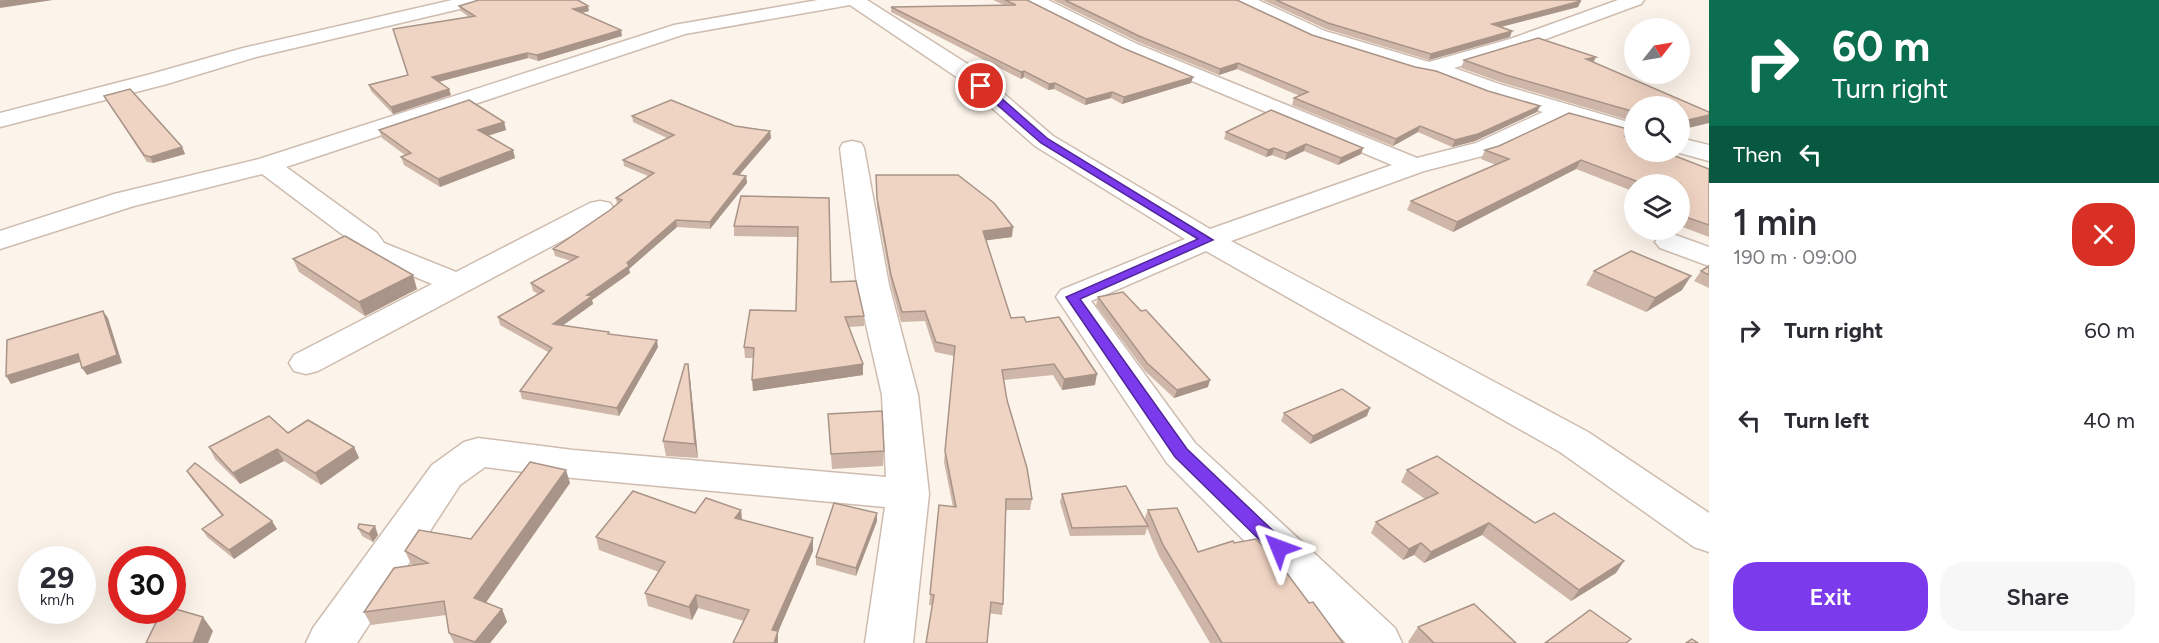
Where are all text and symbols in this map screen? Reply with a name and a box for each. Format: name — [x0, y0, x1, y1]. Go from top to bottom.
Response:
north arrow — [1624, 18, 1690, 84]
map controls — [1624, 18, 1690, 240]
text: 60 m — [1832, 21, 1930, 72]
icon: right — [1733, 24, 1811, 102]
pin — [955, 60, 1006, 111]
icon: arrive — [964, 69, 997, 102]
text: Turn right — [1832, 72, 1948, 105]
button: search — [1624, 96, 1690, 162]
icon: left — [1794, 138, 1827, 171]
text: Then — [1733, 141, 1782, 168]
button: layers — [1624, 174, 1690, 240]
text: 1 min — [1733, 201, 1817, 244]
button: close — [2072, 203, 2135, 266]
text: 190 m · 09:00 — [1733, 245, 1857, 269]
icon: right — [1733, 314, 1766, 347]
text: Turn right — [1784, 317, 1883, 344]
text: 60 m — [2084, 317, 2135, 344]
icon: left — [1733, 404, 1766, 437]
text: Turn left — [1784, 407, 1870, 434]
text: 40 m — [2083, 407, 2135, 434]
position arrow — [1247, 516, 1311, 580]
speed limit sign: 30 — [108, 546, 186, 624]
text: 29 — [40, 559, 74, 596]
button: Exit — [1733, 562, 1928, 631]
button: Share — [1940, 562, 2135, 631]
text: km/h — [40, 591, 74, 609]

